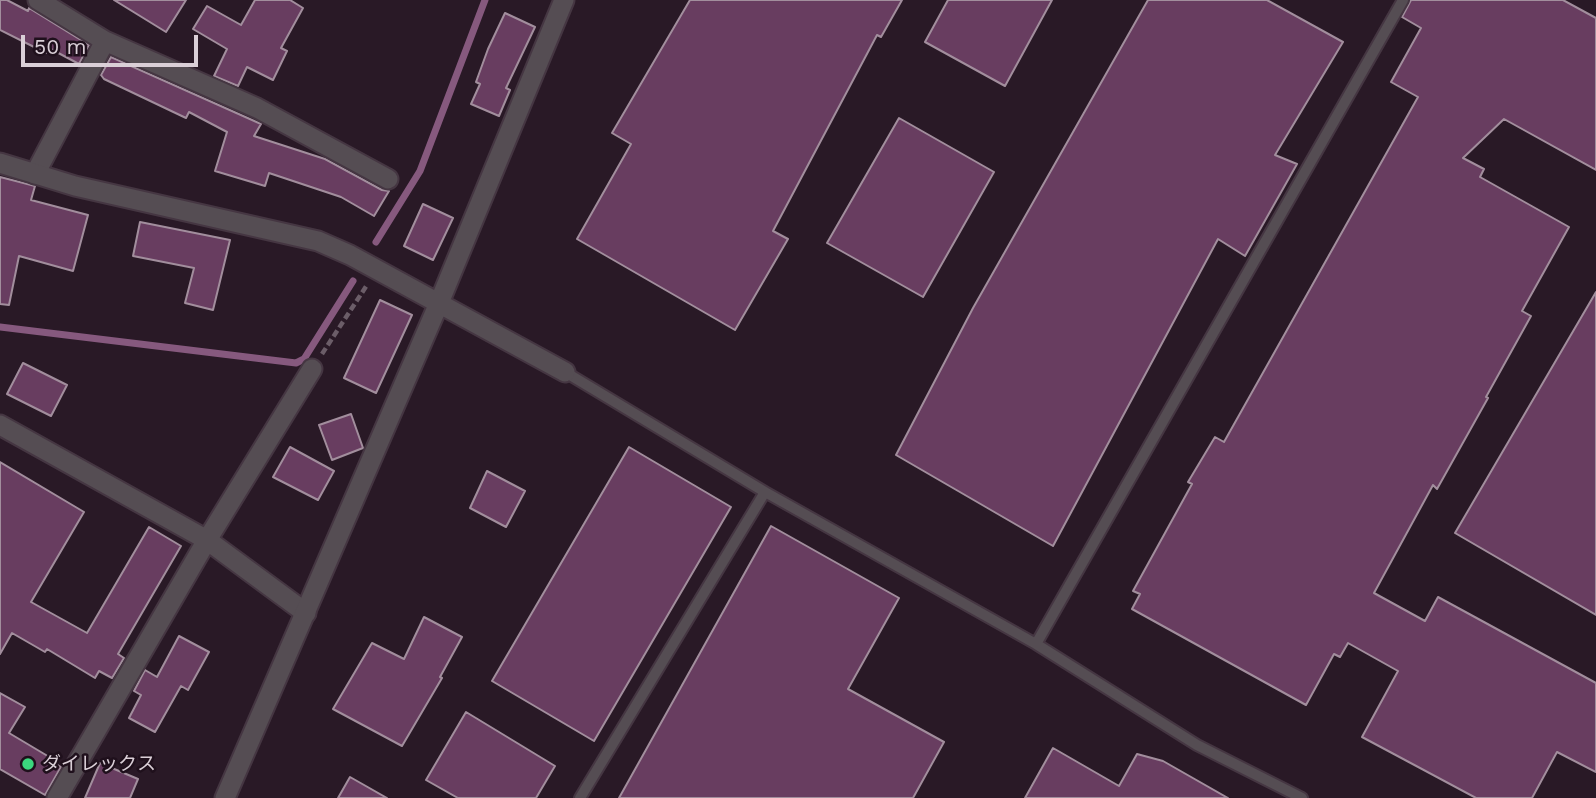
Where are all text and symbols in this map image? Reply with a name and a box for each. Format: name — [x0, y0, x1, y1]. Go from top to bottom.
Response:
scale bar — [24, 21, 201, 65]
text: 50 m — [34, 34, 86, 59]
place label: ダイレックス — [42, 753, 156, 775]
marker: ダイレックス — [20, 756, 36, 772]

